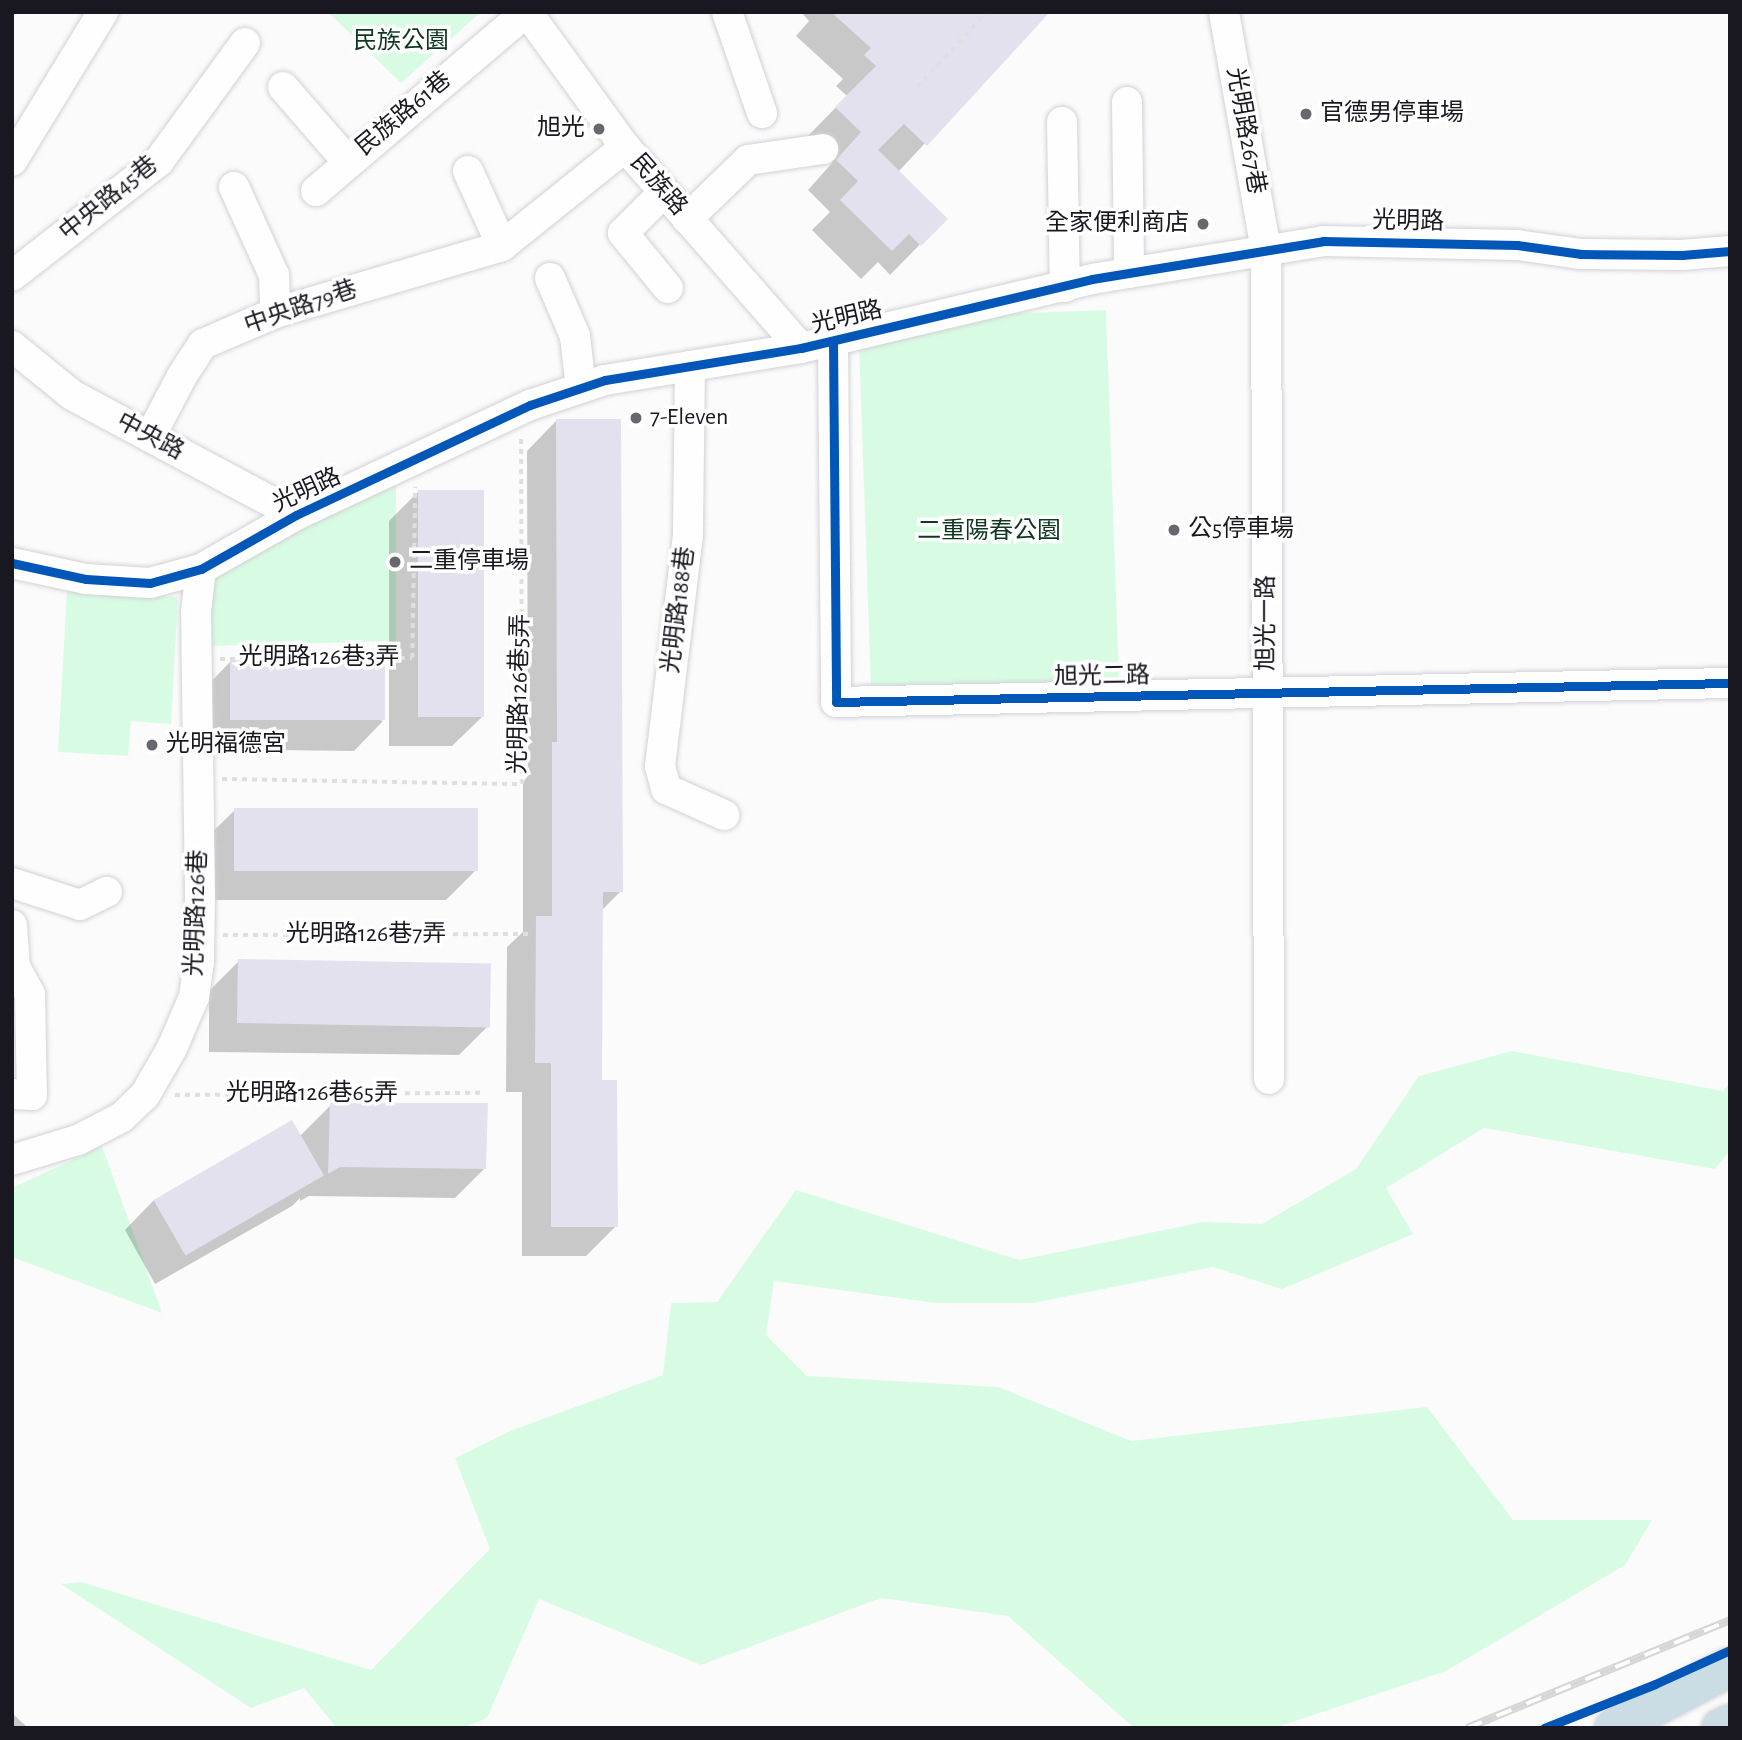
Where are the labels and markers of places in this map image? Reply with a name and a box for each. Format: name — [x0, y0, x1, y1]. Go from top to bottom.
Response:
place label: 官德男停車場 — [1320, 100, 1464, 128]
marker: 官德男停車場 — [1298, 106, 1314, 122]
place label: 旭光 — [537, 115, 585, 143]
marker: 旭光 — [591, 121, 607, 137]
place label: 全家便利商店 — [1045, 210, 1189, 238]
marker: 全家便利商店 — [1195, 216, 1211, 232]
place label: 7-Eleven — [650, 404, 728, 432]
marker: 7-Eleven — [628, 410, 644, 426]
place label: 公5停車場 — [1188, 516, 1294, 544]
marker: 公5停車場 — [1166, 522, 1182, 538]
place label: 二重停車場 — [409, 548, 529, 576]
marker: 二重停車場 — [387, 554, 403, 570]
place label: 光明福德宮 — [166, 731, 286, 759]
marker: 光明福德宮 — [144, 737, 160, 753]

